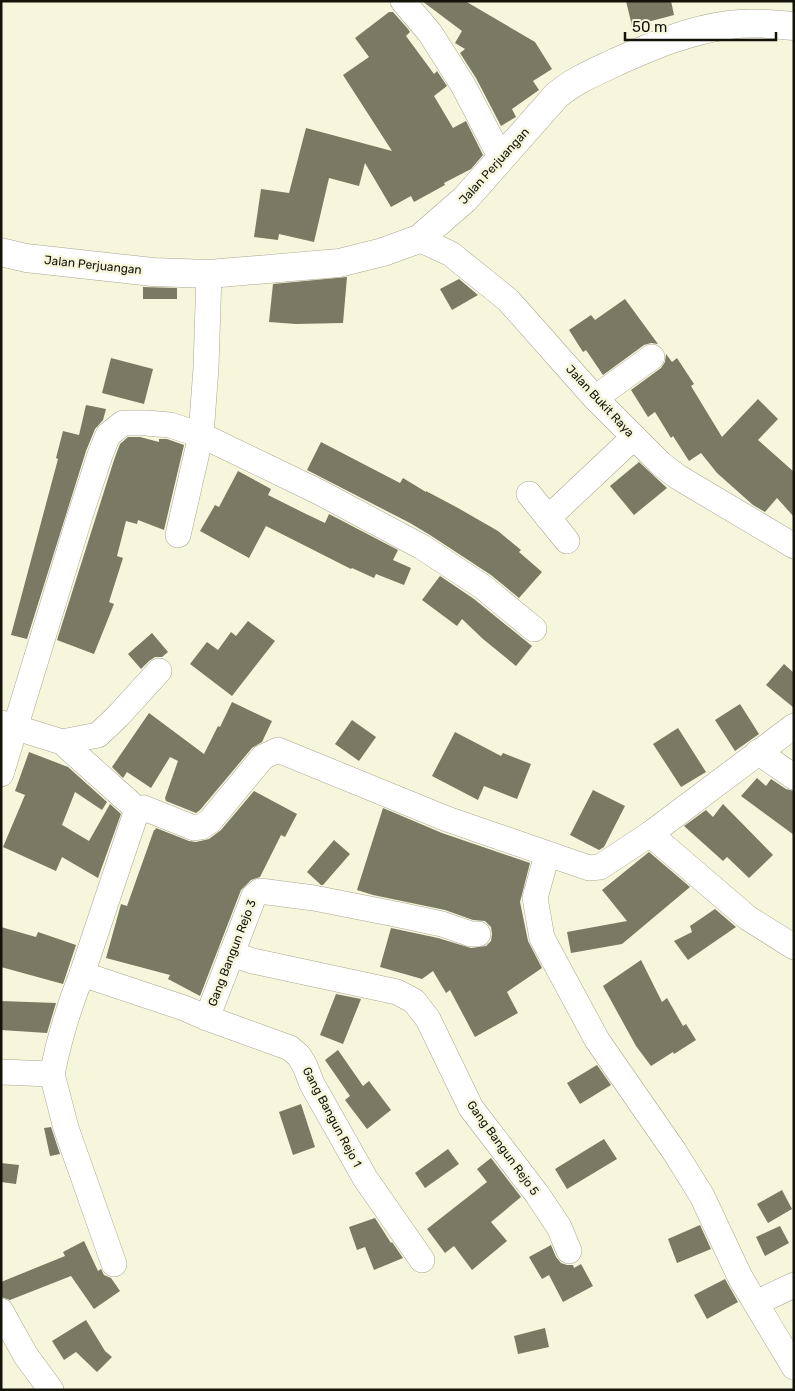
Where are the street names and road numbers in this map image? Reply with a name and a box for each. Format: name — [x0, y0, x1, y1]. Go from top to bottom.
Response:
street label: Jalan Perjuangan — [456, 125, 532, 207]
street label: Jalan Perjuangan — [43, 253, 143, 277]
street label: Jalan Bukit Raya — [563, 362, 637, 440]
street label: Gang Bangun Rejo 3 — [205, 898, 259, 1008]
street label: Gang Bangun Rejo 1 — [300, 1065, 364, 1169]
street label: Gang Bangun Rejo 5 — [464, 1098, 542, 1198]

